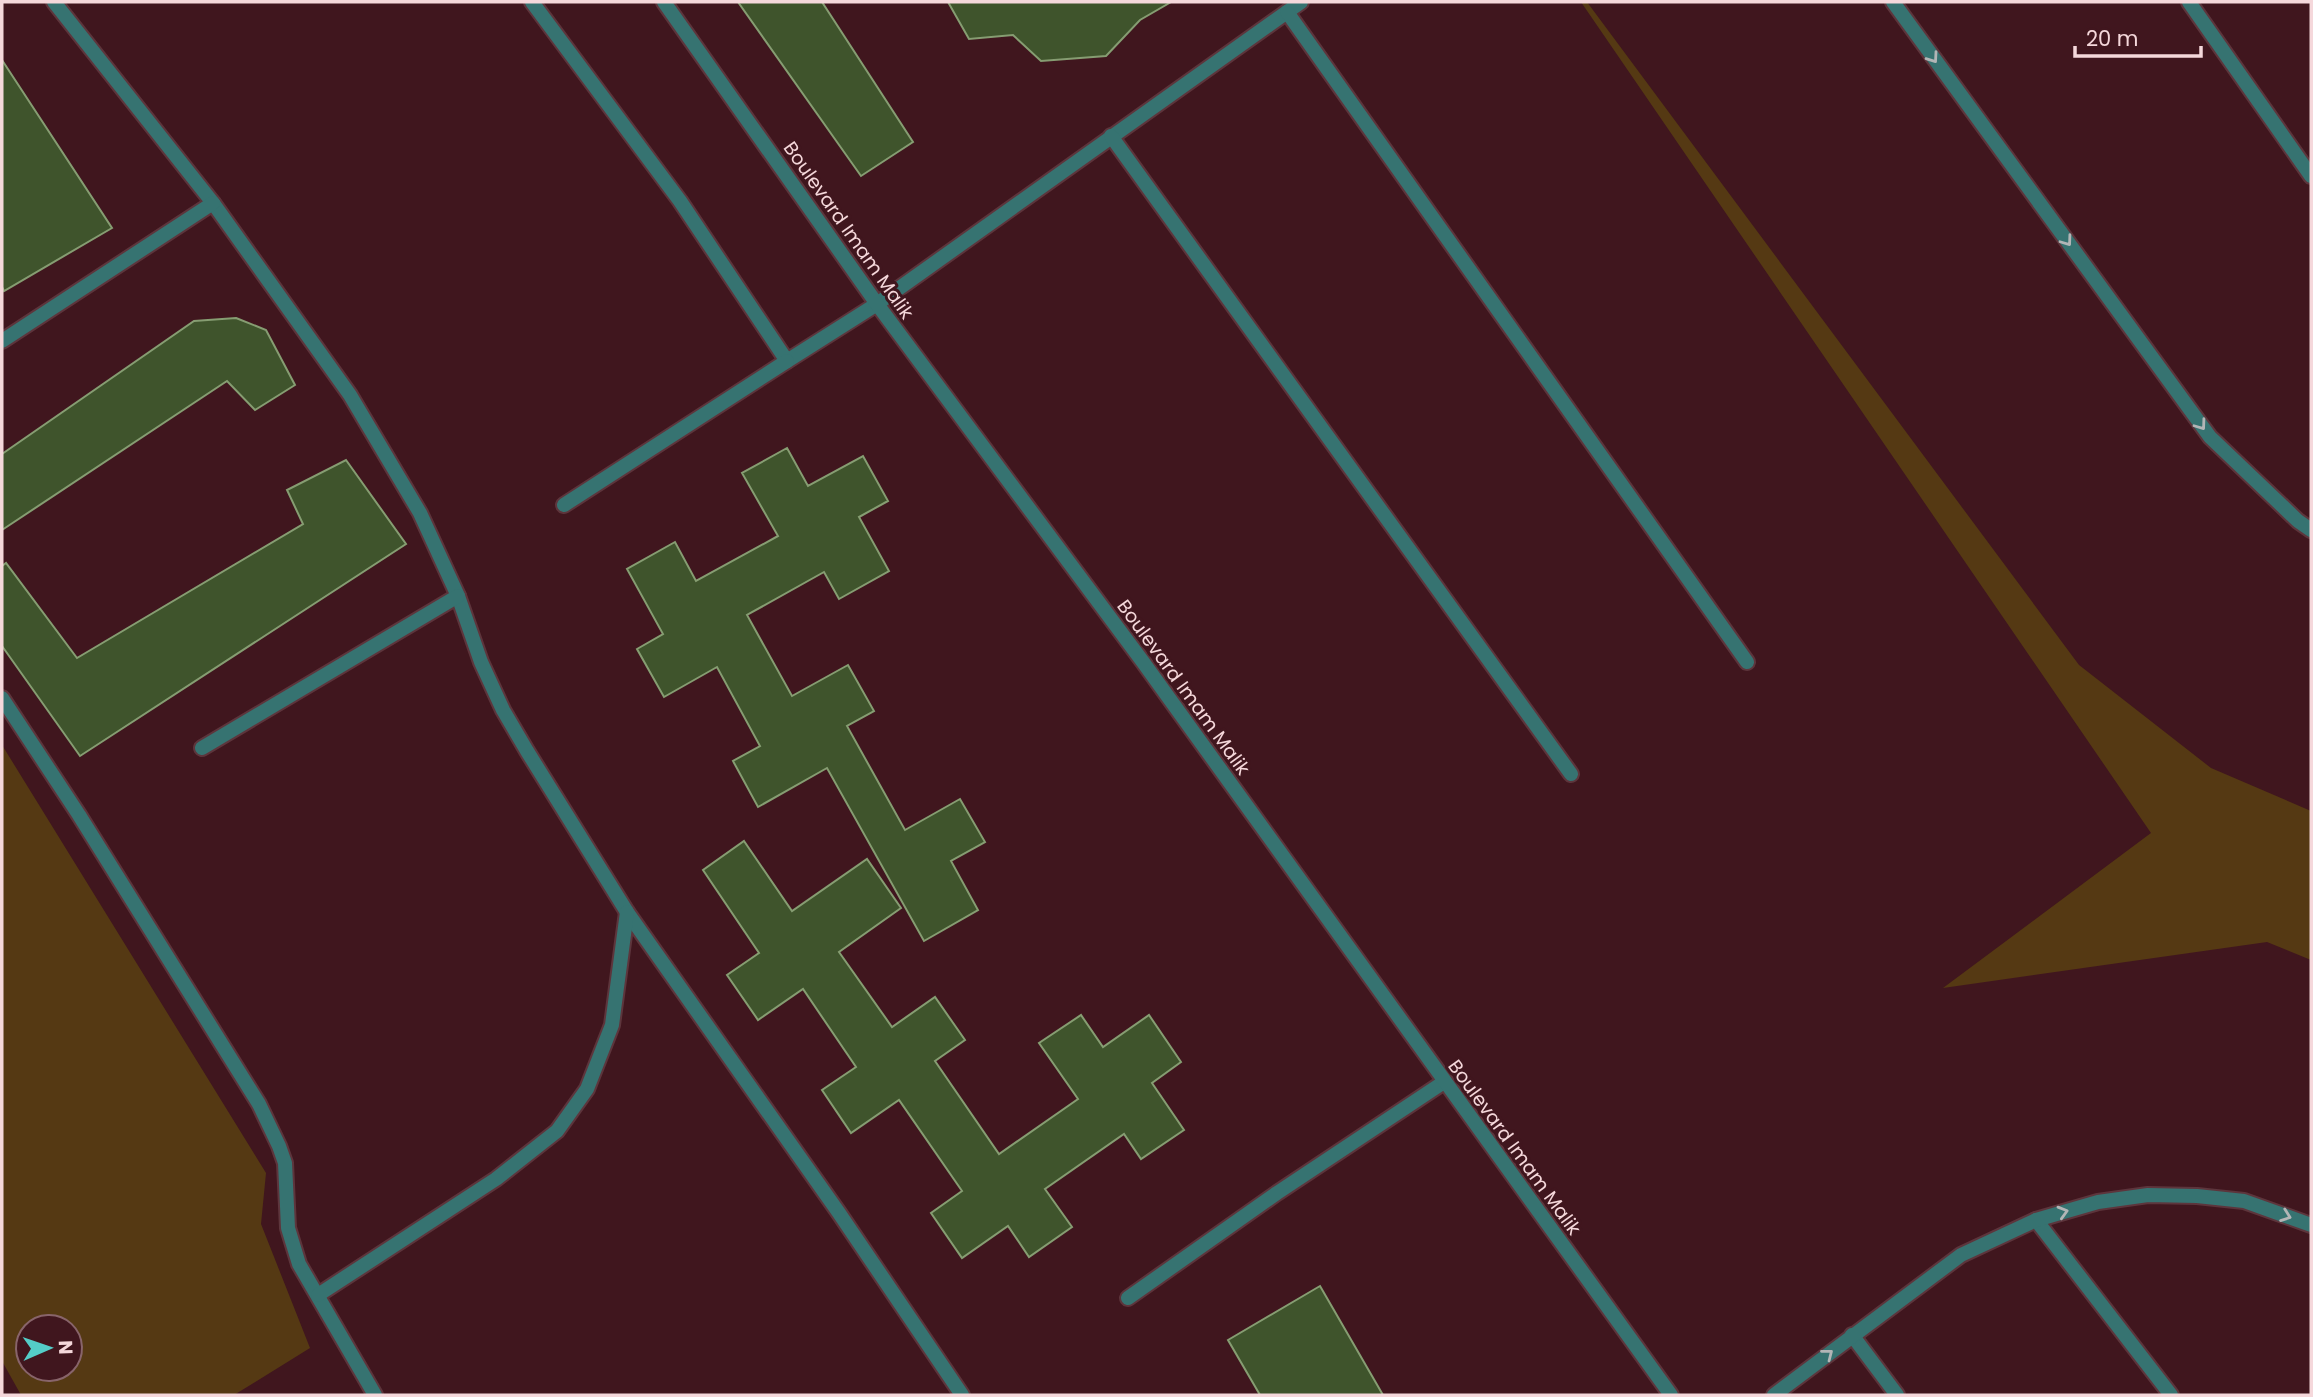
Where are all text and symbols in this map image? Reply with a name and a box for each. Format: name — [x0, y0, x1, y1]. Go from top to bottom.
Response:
scale bar — [2075, 14, 2201, 58]
text: 20 m — [2086, 24, 2139, 53]
one-way arrow — [1925, 50, 1937, 63]
street label: Boulevard Imam Malik — [777, 136, 920, 325]
one-way arrow — [2058, 234, 2071, 246]
one-way arrow — [2193, 417, 2205, 430]
street label: Boulevard Imam Malik — [1111, 594, 1257, 781]
street label: Boulevard Imam Malik — [1442, 1054, 1588, 1241]
one-way arrow — [2057, 1206, 2069, 1220]
one-way arrow — [2279, 1208, 2291, 1222]
north arrow — [14, 1313, 84, 1383]
text: N — [52, 1340, 79, 1355]
one-way arrow — [1820, 1349, 1833, 1362]

